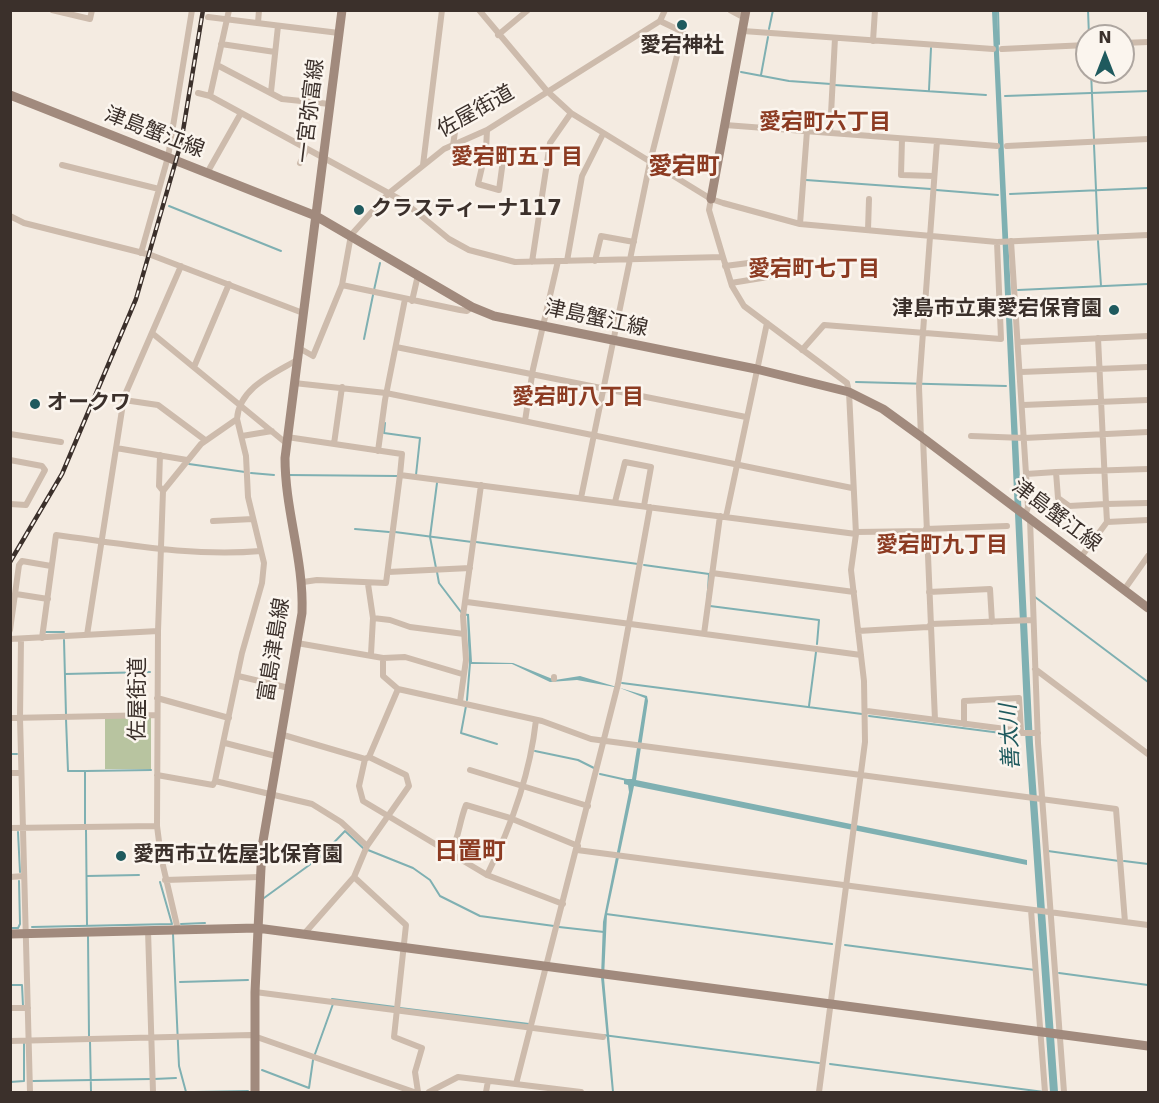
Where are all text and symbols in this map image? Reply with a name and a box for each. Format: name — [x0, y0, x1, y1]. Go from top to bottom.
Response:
marker: 愛宕神社 — [675, 18, 689, 32]
north arrow — [1075, 24, 1135, 84]
text: N — [1098, 28, 1112, 47]
place label: 愛宕神社 — [640, 34, 724, 60]
street label: 一宮弥富線 — [292, 57, 330, 165]
street label: 佐屋街道 — [433, 81, 519, 143]
street label: 津島蟹江線 — [100, 102, 208, 164]
district label: 愛宕町六丁目 — [759, 110, 891, 136]
district label: 愛宕町五丁目 — [451, 145, 583, 171]
district label: 愛宕町 — [648, 154, 720, 182]
place label: クラスティーナ117 — [371, 197, 562, 223]
marker: クラスティーナ117 — [352, 203, 366, 217]
district label: 愛宕町七丁目 — [748, 257, 880, 283]
street label: 津島蟹江線 — [542, 296, 650, 342]
place label: 津島市立東愛宕保育園 — [892, 297, 1102, 323]
marker: 津島市立東愛宕保育園 — [1107, 303, 1121, 317]
district label: 愛宕町八丁目 — [512, 385, 644, 411]
place label: オークワ — [47, 391, 131, 417]
marker: オークワ — [28, 397, 42, 411]
street label: 津島蟹江線 — [1006, 474, 1106, 558]
district label: 愛宕町九丁目 — [876, 533, 1008, 559]
street label: 富島津島線 — [254, 596, 296, 704]
street label: 佐屋街道 — [126, 657, 152, 741]
water label: 善太川 — [996, 703, 1026, 771]
district label: 日置町 — [434, 839, 506, 867]
place label: 愛西市立佐屋北保育園 — [133, 843, 343, 869]
marker: 愛西市立佐屋北保育園 — [114, 849, 128, 863]

